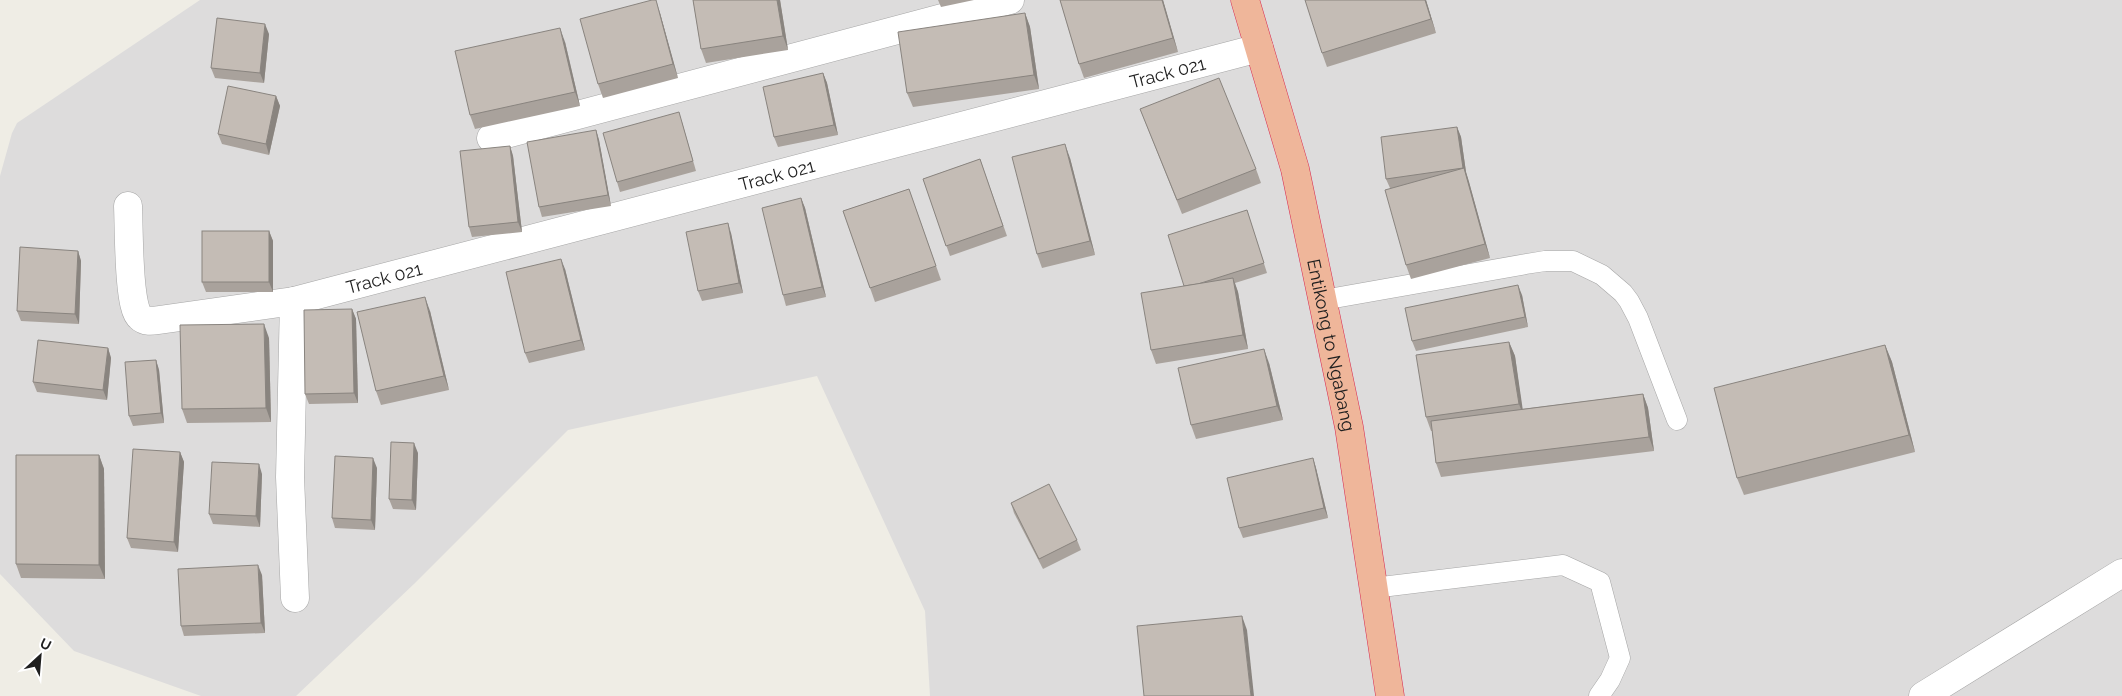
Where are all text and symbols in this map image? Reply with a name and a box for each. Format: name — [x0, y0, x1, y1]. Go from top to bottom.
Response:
street label: Track 021 — [1127, 52, 1208, 92]
street label: Track 021 — [736, 154, 817, 194]
street label: Track 021 — [344, 257, 424, 297]
street label: Entikong to Ngabang — [1304, 257, 1360, 433]
north arrow — [15, 631, 65, 681]
text: U — [37, 635, 54, 654]

